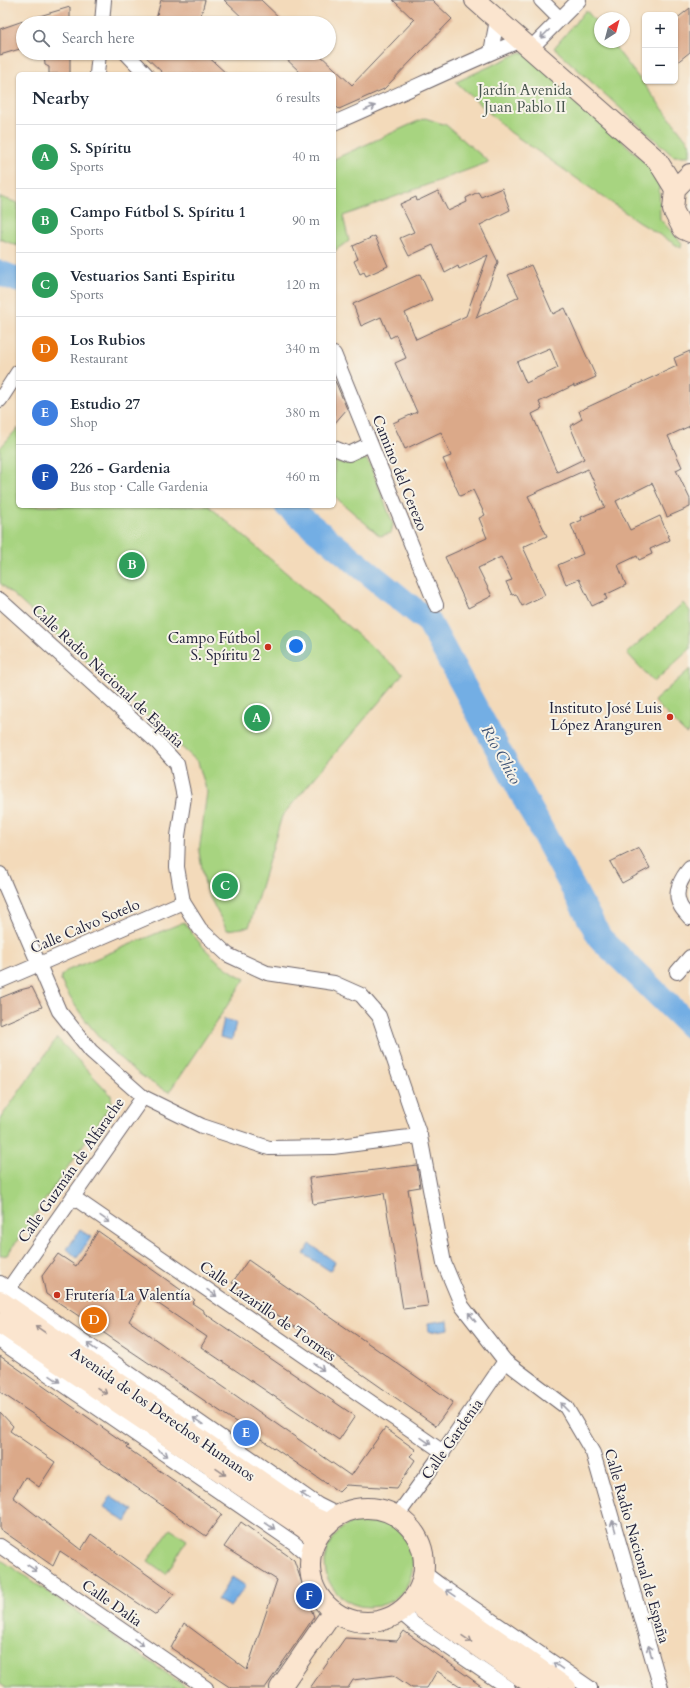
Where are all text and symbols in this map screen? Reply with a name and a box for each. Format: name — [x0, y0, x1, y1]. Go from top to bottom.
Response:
north arrow — [594, 12, 630, 48]
map controls — [642, 12, 678, 84]
button: + — [642, 12, 678, 48]
search box — [16, 16, 336, 60]
icon: search — [30, 27, 52, 49]
text: Search here — [62, 28, 135, 48]
one-way arrow — [540, 29, 550, 39]
button: − — [642, 48, 678, 84]
park label: Jardín Avenida Juan Pablo II — [476, 80, 573, 117]
text: Nearby — [32, 87, 89, 110]
text: 6 results — [276, 89, 320, 107]
one-way arrow — [363, 104, 375, 111]
text: S. Spíritu — [70, 138, 132, 158]
text: A — [40, 148, 50, 166]
text: 40 m — [292, 148, 320, 166]
text: Sports — [70, 158, 104, 176]
text: Campo Fútbol S. Spíritu 1 — [70, 202, 246, 222]
text: B — [40, 212, 50, 230]
text: 90 m — [292, 212, 320, 230]
text: Sports — [70, 222, 104, 240]
text: Vestuarios Santi Espiritu — [70, 266, 235, 286]
text: C — [40, 276, 50, 294]
text: 120 m — [286, 276, 320, 294]
text: Sports — [70, 286, 104, 304]
text: Los Rubios — [70, 330, 145, 350]
text: D — [39, 340, 51, 358]
text: 340 m — [286, 340, 320, 358]
text: Restaurant — [70, 350, 128, 368]
text: Estudio 27 — [70, 394, 140, 414]
text: E — [41, 404, 49, 422]
text: 380 m — [286, 404, 320, 422]
street label: Camino del Cerezo — [368, 412, 432, 534]
text: Shop — [70, 414, 98, 432]
text: 226 - Gardenia — [70, 458, 171, 478]
text: F — [41, 468, 49, 486]
text: 460 m — [286, 468, 320, 486]
text: Bus stop · Calle Gardenia — [70, 478, 208, 496]
pin: B — [119, 550, 145, 580]
street label: Calle Radio Nacional de España — [27, 600, 189, 752]
place label: Campo Fútbol S. Spíritu 2 — [168, 628, 260, 665]
your location — [286, 636, 306, 656]
marker: Campo Fútbol S. Spíritu 2 — [263, 642, 273, 652]
place label: Instituto José Luis López Aranguren — [549, 698, 662, 735]
pin: A — [244, 703, 270, 733]
marker: Instituto José Luis López Aranguren — [665, 712, 675, 722]
water label: Río Chico — [476, 722, 526, 789]
pin: C — [212, 871, 238, 901]
street label: Calle Calvo Sotelo — [27, 894, 143, 958]
street label: Calle Guzmán de Alfarache — [13, 1093, 129, 1247]
one-way arrow — [99, 1215, 110, 1223]
street label: Calle Lazarillo de Tormes — [196, 1256, 340, 1366]
place label: Frutería La Valentía — [65, 1285, 191, 1305]
one-way arrow — [206, 1289, 217, 1297]
marker: Frutería La Valentía — [52, 1290, 62, 1300]
pin: D — [81, 1305, 107, 1335]
one-way arrow — [467, 1312, 476, 1323]
one-way arrow — [35, 1325, 46, 1333]
street label: Avenida de los Derechos Humanos — [67, 1342, 259, 1486]
one-way arrow — [87, 1343, 98, 1351]
one-way arrow — [313, 1363, 324, 1371]
one-way arrow — [49, 1375, 60, 1383]
one-way arrow — [96, 1388, 108, 1396]
street label: Calle Gardenia — [417, 1394, 488, 1483]
one-way arrow — [559, 1402, 569, 1412]
one-way arrow — [193, 1417, 204, 1425]
pin: E — [233, 1418, 259, 1448]
one-way arrow — [420, 1437, 431, 1445]
street label: Calle Radio Nacional de España — [600, 1446, 675, 1646]
one-way arrow — [157, 1449, 168, 1457]
one-way arrow — [215, 1468, 226, 1476]
one-way arrow — [300, 1492, 311, 1500]
one-way arrow — [610, 1519, 617, 1532]
one-way arrow — [264, 1522, 275, 1530]
one-way arrow — [26, 1564, 37, 1572]
street label: Calle Dalia — [78, 1575, 147, 1631]
pin: F — [296, 1581, 322, 1611]
one-way arrow — [445, 1588, 457, 1596]
one-way arrow — [461, 1635, 472, 1643]
one-way arrow — [133, 1638, 144, 1646]
one-way arrow — [646, 1644, 653, 1657]
one-way arrow — [553, 1662, 564, 1670]

